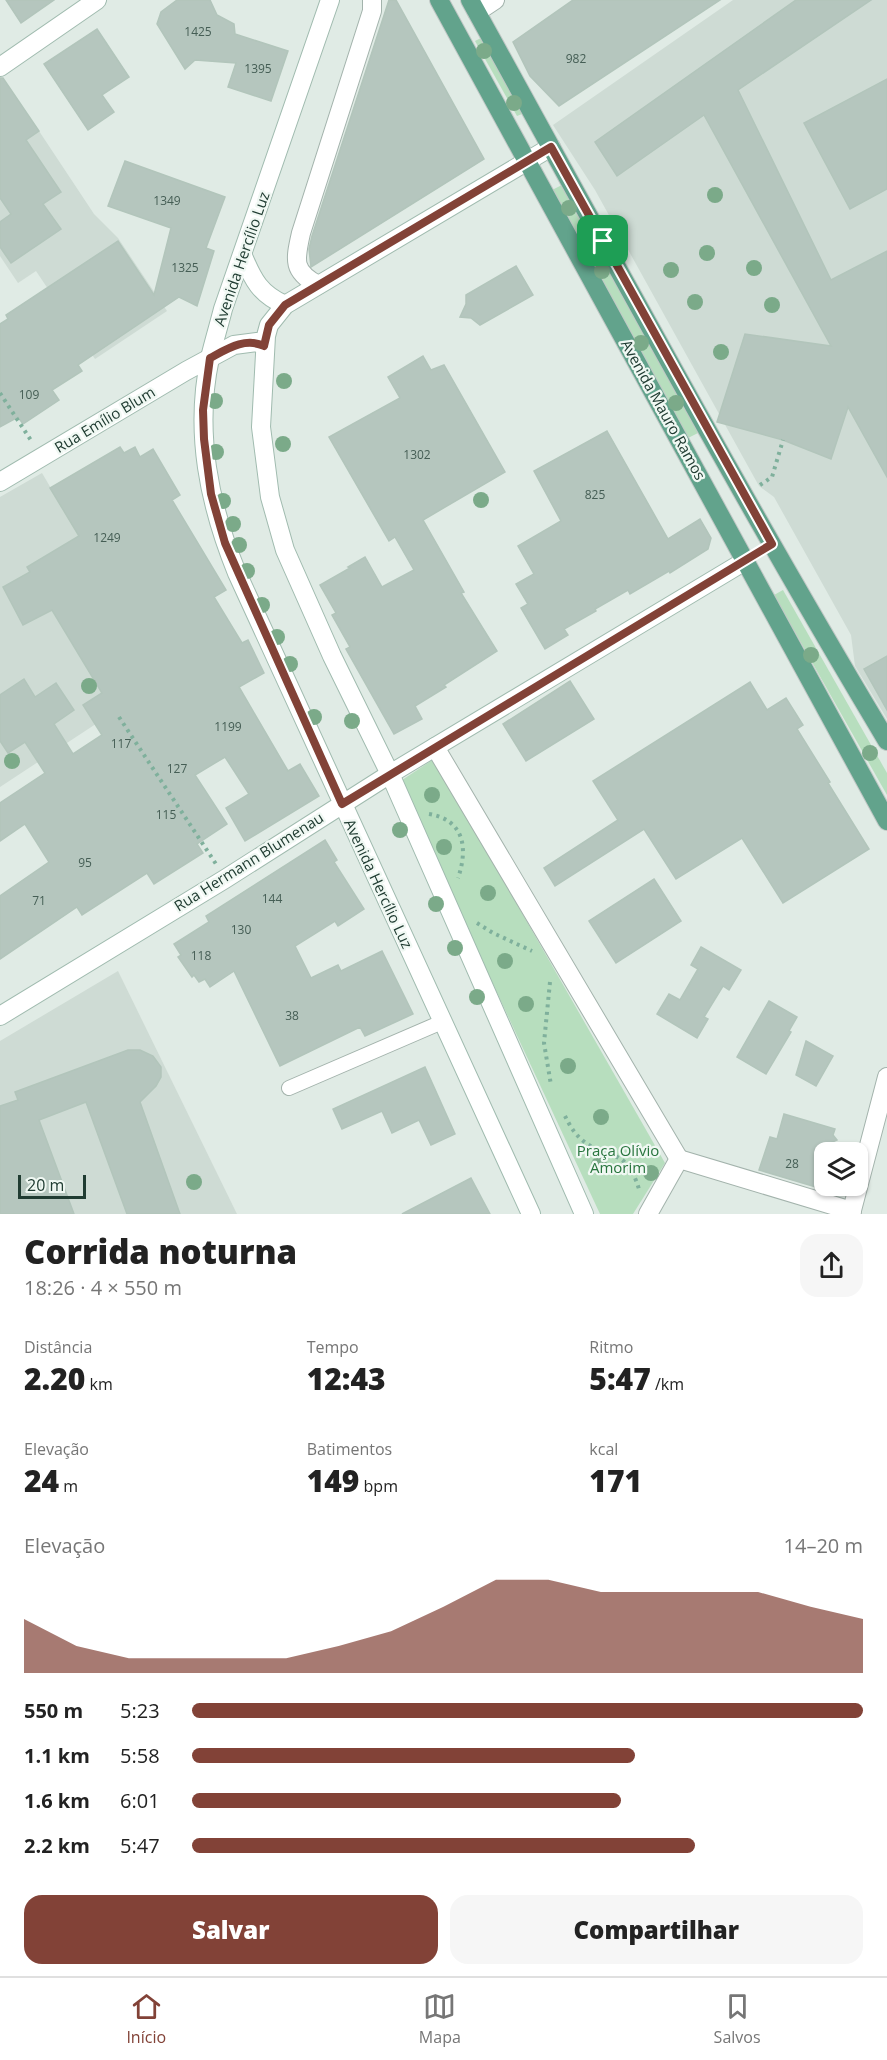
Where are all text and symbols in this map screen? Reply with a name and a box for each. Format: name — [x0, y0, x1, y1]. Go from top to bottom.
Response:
house number: 1425 — [184, 23, 212, 40]
house number: 982 — [566, 50, 586, 67]
house number: 1395 — [244, 60, 272, 77]
street label: Avenida Hercílio Luz — [209, 189, 273, 329]
house number: 1349 — [153, 192, 181, 209]
pin — [577, 215, 628, 266]
icon: arrive — [586, 224, 619, 257]
house number: 1325 — [171, 259, 199, 276]
street label: Avenida Mauro Ramos — [617, 336, 711, 483]
street label: Rua Emílio Blum — [51, 381, 158, 457]
house number: 109 — [19, 386, 39, 403]
house number: 1302 — [403, 446, 431, 463]
house number: 825 — [585, 486, 605, 503]
house number: 1249 — [93, 529, 121, 546]
house number: 1199 — [214, 718, 242, 735]
house number: 117 — [111, 735, 131, 752]
house number: 127 — [167, 760, 187, 777]
house number: 115 — [156, 806, 176, 823]
street label: Rua Hermann Blumenau — [170, 807, 327, 915]
street label: Avenida Hercílio Luz — [340, 815, 418, 952]
house number: 95 — [78, 854, 92, 871]
house number: 144 — [262, 890, 282, 907]
house number: 71 — [32, 892, 46, 909]
house number: 130 — [231, 921, 251, 938]
house number: 118 — [191, 947, 211, 964]
house number: 38 — [285, 1007, 299, 1024]
park label: Praça Olívio Amorim — [577, 1140, 659, 1177]
map controls — [814, 1142, 868, 1196]
button: layers — [814, 1142, 868, 1196]
house number: 28 — [785, 1155, 799, 1172]
scale bar — [18, 1172, 86, 1200]
text: 20 m — [27, 1174, 64, 1196]
text: Corrida noturna — [24, 1229, 297, 1274]
button: share — [800, 1234, 863, 1297]
text: 18:26 · 4 × 550 m — [24, 1274, 182, 1301]
text: Distância — [24, 1336, 92, 1358]
text: Tempo — [307, 1336, 359, 1358]
text: Ritmo — [589, 1336, 633, 1358]
text: 2.20 — [24, 1358, 85, 1399]
text: 12:43 — [307, 1358, 386, 1399]
text: 5:47 — [589, 1358, 651, 1399]
text: km — [85, 1373, 113, 1395]
text: /km — [651, 1373, 684, 1395]
text: Elevação — [24, 1438, 89, 1460]
text: Batimentos — [307, 1438, 392, 1460]
text: kcal — [589, 1438, 618, 1460]
text: 24 — [24, 1460, 59, 1501]
text: 149 — [307, 1460, 359, 1501]
text: 171 — [589, 1460, 642, 1501]
text: m — [59, 1475, 78, 1497]
text: bpm — [359, 1475, 398, 1497]
text: Elevação — [24, 1532, 105, 1559]
text: 14–20 m — [784, 1532, 863, 1559]
text: 550 m — [24, 1697, 83, 1724]
text: 5:23 — [120, 1697, 160, 1724]
text: 1.1 km — [24, 1742, 90, 1769]
text: 5:58 — [120, 1742, 160, 1769]
text: 1.6 km — [24, 1787, 90, 1814]
text: 6:01 — [120, 1787, 160, 1814]
text: 2.2 km — [24, 1832, 90, 1859]
text: 5:47 — [120, 1832, 160, 1859]
button: Salvar — [24, 1895, 438, 1964]
button: Compartilhar — [450, 1895, 863, 1964]
tab: Início — [126, 1990, 166, 2048]
tab: Mapa — [419, 1990, 461, 2048]
tab: Salvos — [714, 1990, 761, 2048]

